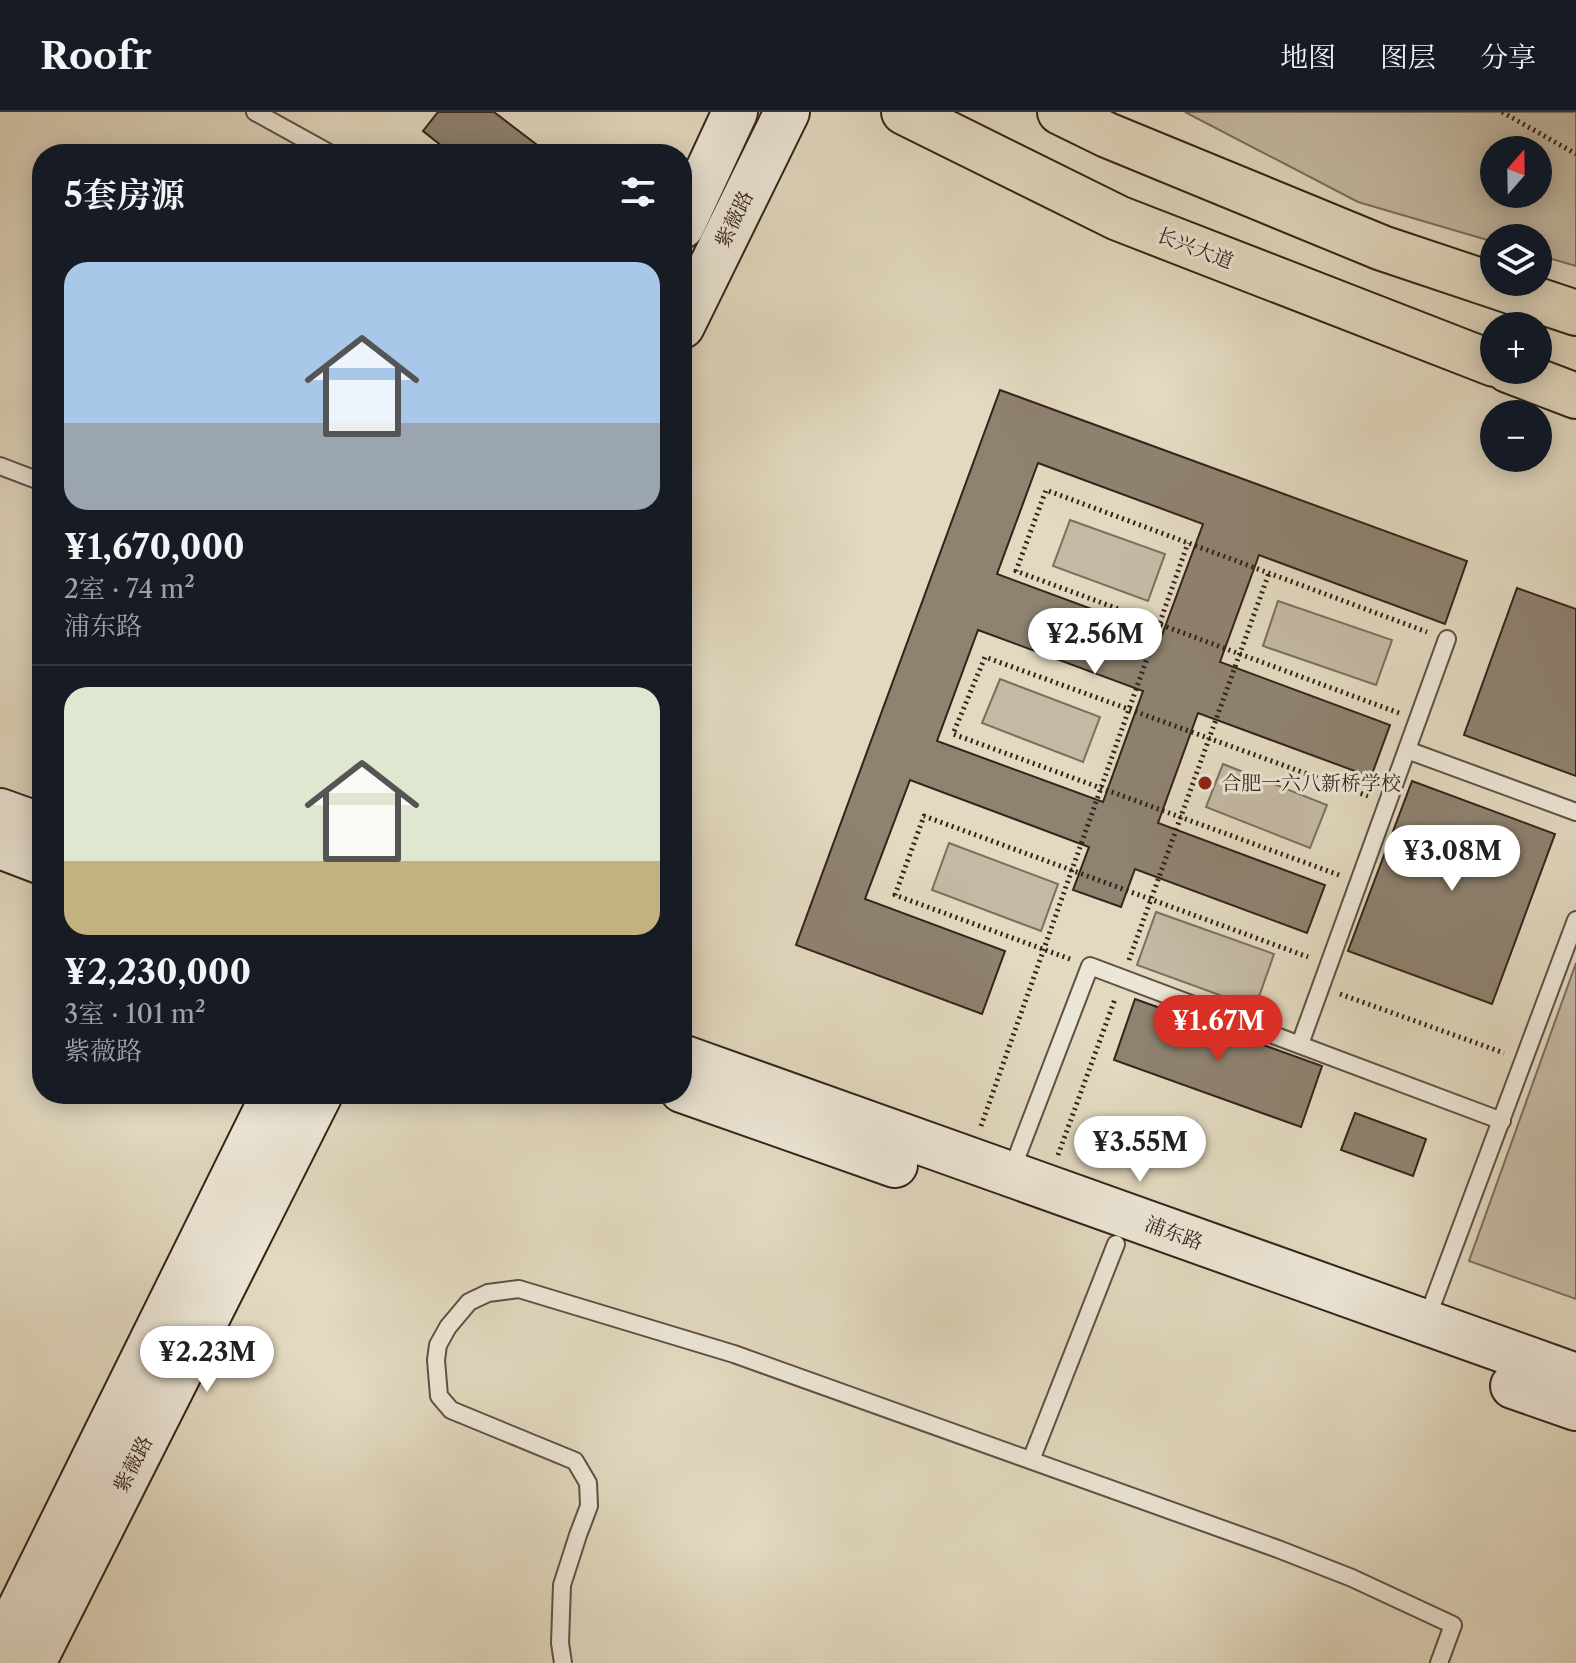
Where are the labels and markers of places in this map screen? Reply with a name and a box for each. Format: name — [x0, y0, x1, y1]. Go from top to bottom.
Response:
pin: ¥2.56M — [1030, 608, 1160, 676]
place label: 合肥一六八新桥学校 — [1221, 771, 1401, 795]
marker: 合肥一六八新桥学校 — [1196, 774, 1214, 792]
pin: ¥3.08M — [1387, 825, 1517, 893]
pin: ¥1.67M — [1153, 995, 1283, 1063]
pin: ¥3.55M — [1075, 1116, 1205, 1184]
pin: ¥2.23M — [142, 1326, 272, 1394]

